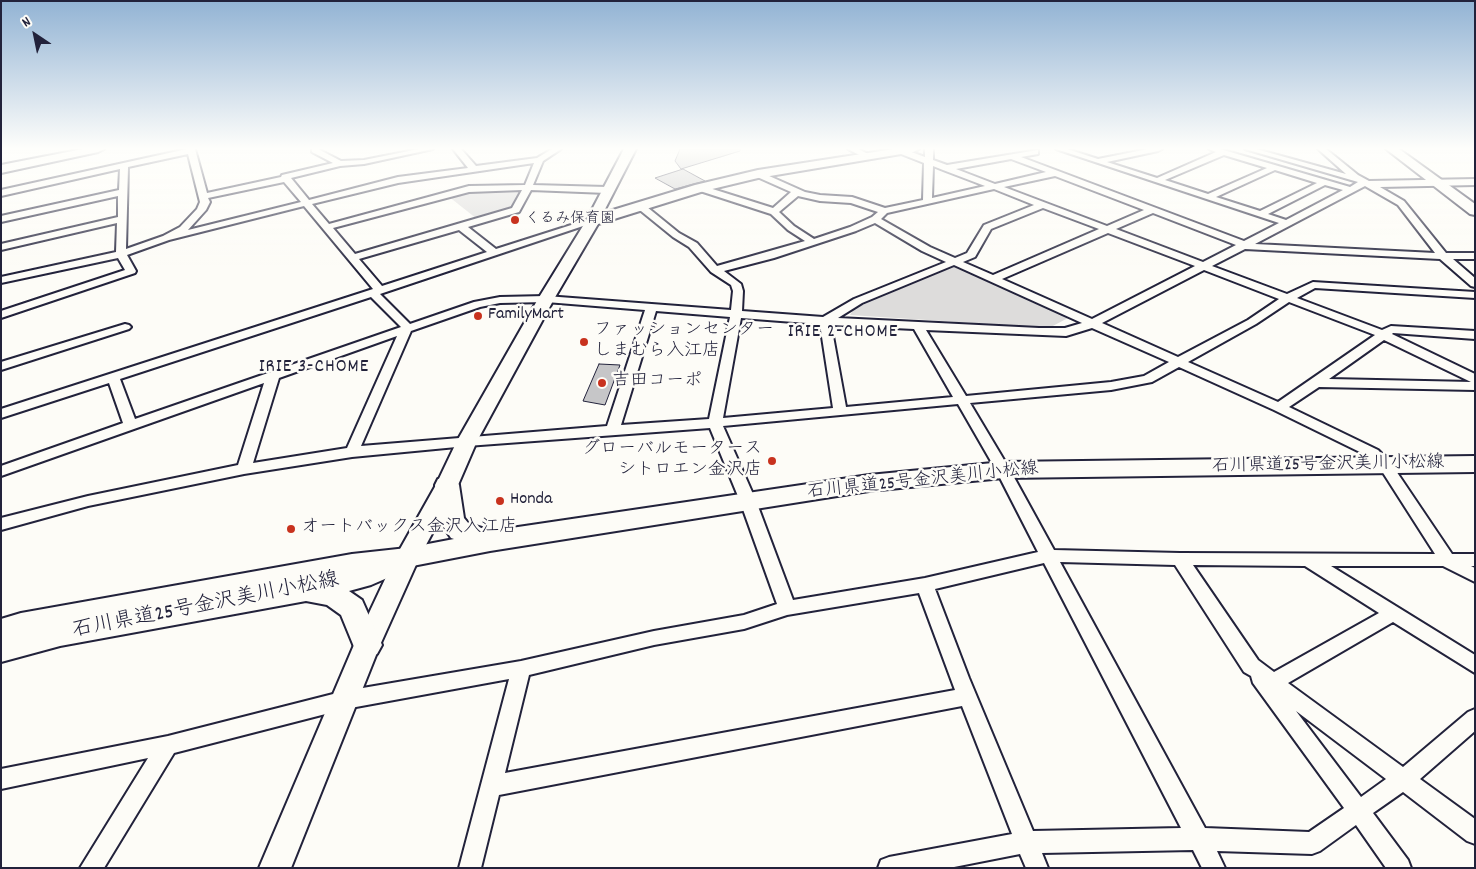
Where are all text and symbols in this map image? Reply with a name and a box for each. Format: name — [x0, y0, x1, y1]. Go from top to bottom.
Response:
north arrow — [10, 10, 60, 60]
text: N — [18, 12, 35, 33]
place label: くるみ保育園 — [525, 211, 615, 229]
marker: くるみ保育園 — [509, 214, 521, 226]
place label: FamilyMart — [488, 305, 564, 327]
marker: FamilyMart — [472, 310, 484, 322]
place label: ファッションセンター しまむら入江店 — [594, 321, 774, 364]
district label: IRIE 2-CHOME — [786, 322, 900, 344]
marker: ファッションセンター しまむら入江店 — [578, 336, 590, 348]
district label: IRIE 3-CHOME — [257, 357, 371, 379]
place label: 吉田コーポ — [612, 372, 702, 394]
marker: 吉田コーポ — [596, 377, 608, 389]
place label: グローバルモータース シトロエン金沢店 — [582, 440, 762, 482]
street label: 石川県道25号金沢美川小松線 — [1212, 453, 1444, 479]
marker: グローバルモータース シトロエン金沢店 — [766, 455, 778, 467]
street label: 石川県道25号金沢美川小松線 — [806, 459, 1040, 505]
place label: Honda — [510, 490, 552, 512]
marker: Honda — [494, 495, 506, 507]
place label: オートバックス金沢入江店 — [301, 518, 517, 540]
marker: オートバックス金沢入江店 — [285, 523, 297, 535]
street label: 石川県道25号金沢美川小松線 — [71, 569, 341, 645]

